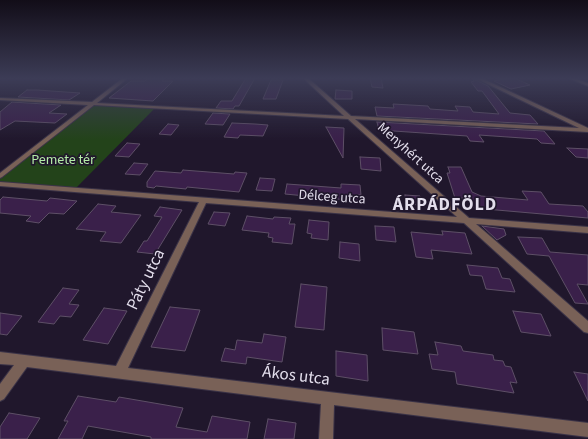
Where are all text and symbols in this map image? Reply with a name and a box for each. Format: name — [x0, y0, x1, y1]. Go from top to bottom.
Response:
street label: Menyhért utca — [373, 120, 447, 188]
park label: Pemete tér — [31, 153, 95, 169]
street label: Délceg utca — [298, 187, 366, 209]
district label: ÁRPÁDFÖLD — [393, 195, 497, 217]
street label: Páty utca — [124, 246, 170, 314]
street label: Ákos utca — [261, 363, 331, 391]

